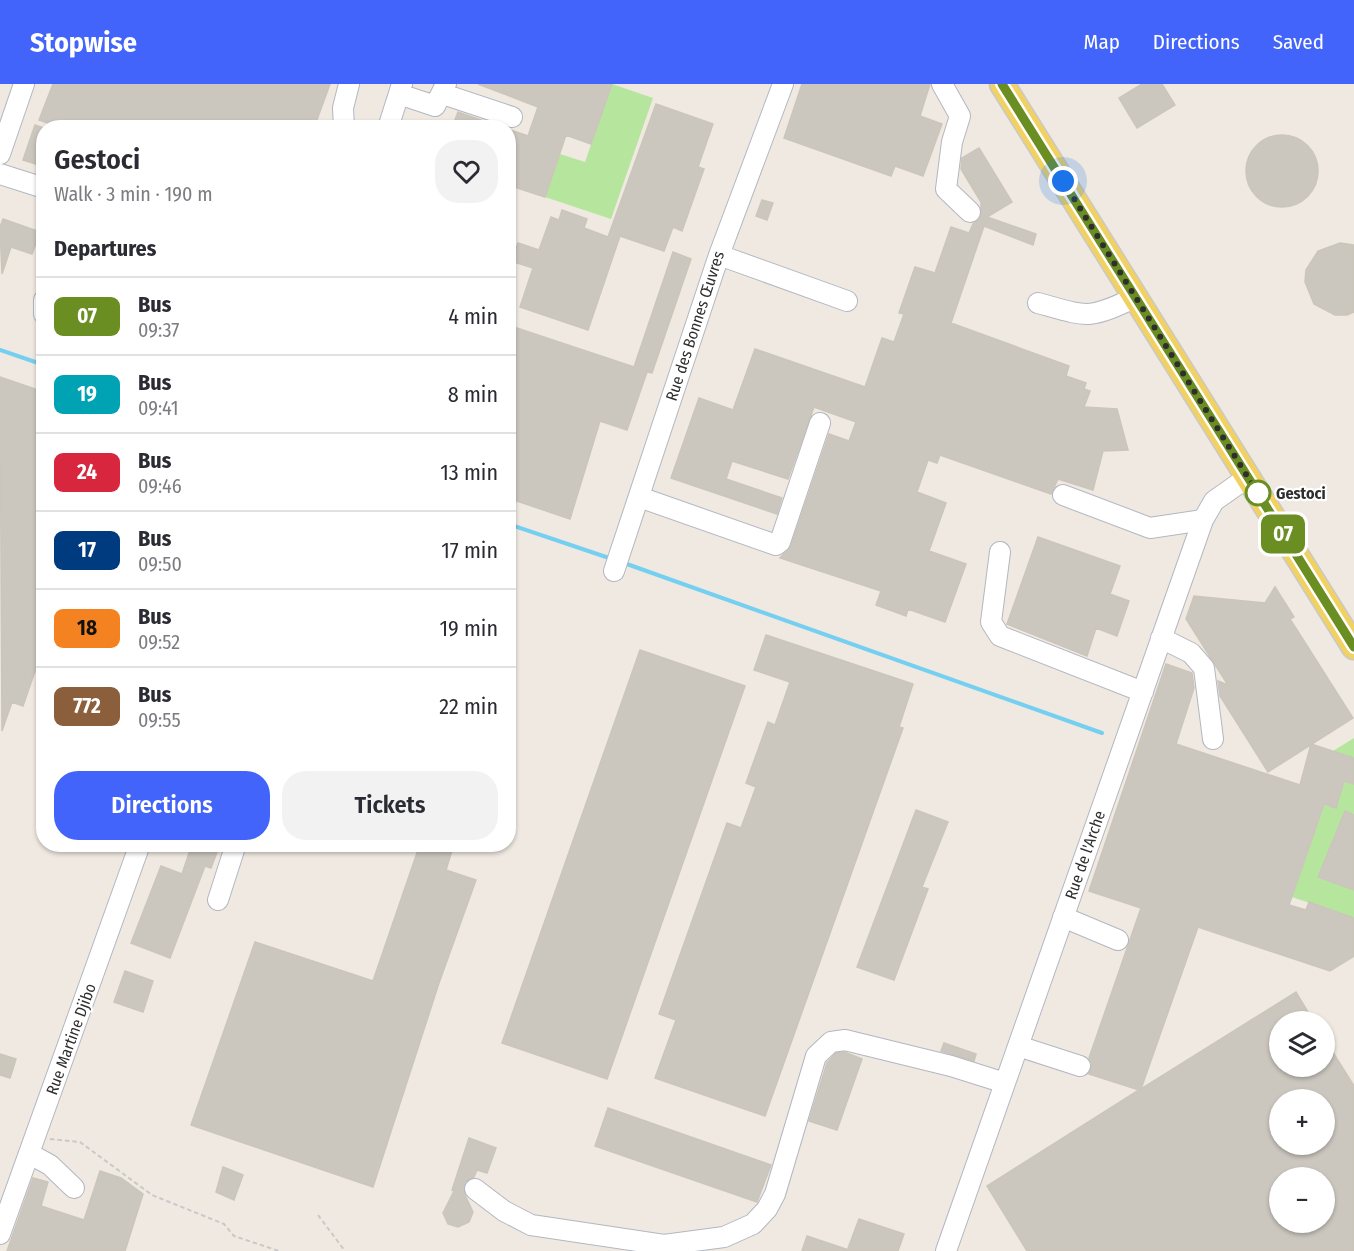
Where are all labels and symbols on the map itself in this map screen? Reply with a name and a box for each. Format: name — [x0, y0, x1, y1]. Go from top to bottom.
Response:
your location — [1048, 166, 1078, 196]
street label: Rue des Bonnes Œuvres — [662, 249, 728, 403]
marker: Gestoci — [1245, 480, 1271, 506]
place label: Gestoci — [1276, 484, 1326, 503]
line badge: 07 — [1256, 514, 1310, 554]
street label: Rue de l'Arche — [1061, 808, 1109, 902]
street label: Rue Martine Djibo — [42, 981, 100, 1097]

